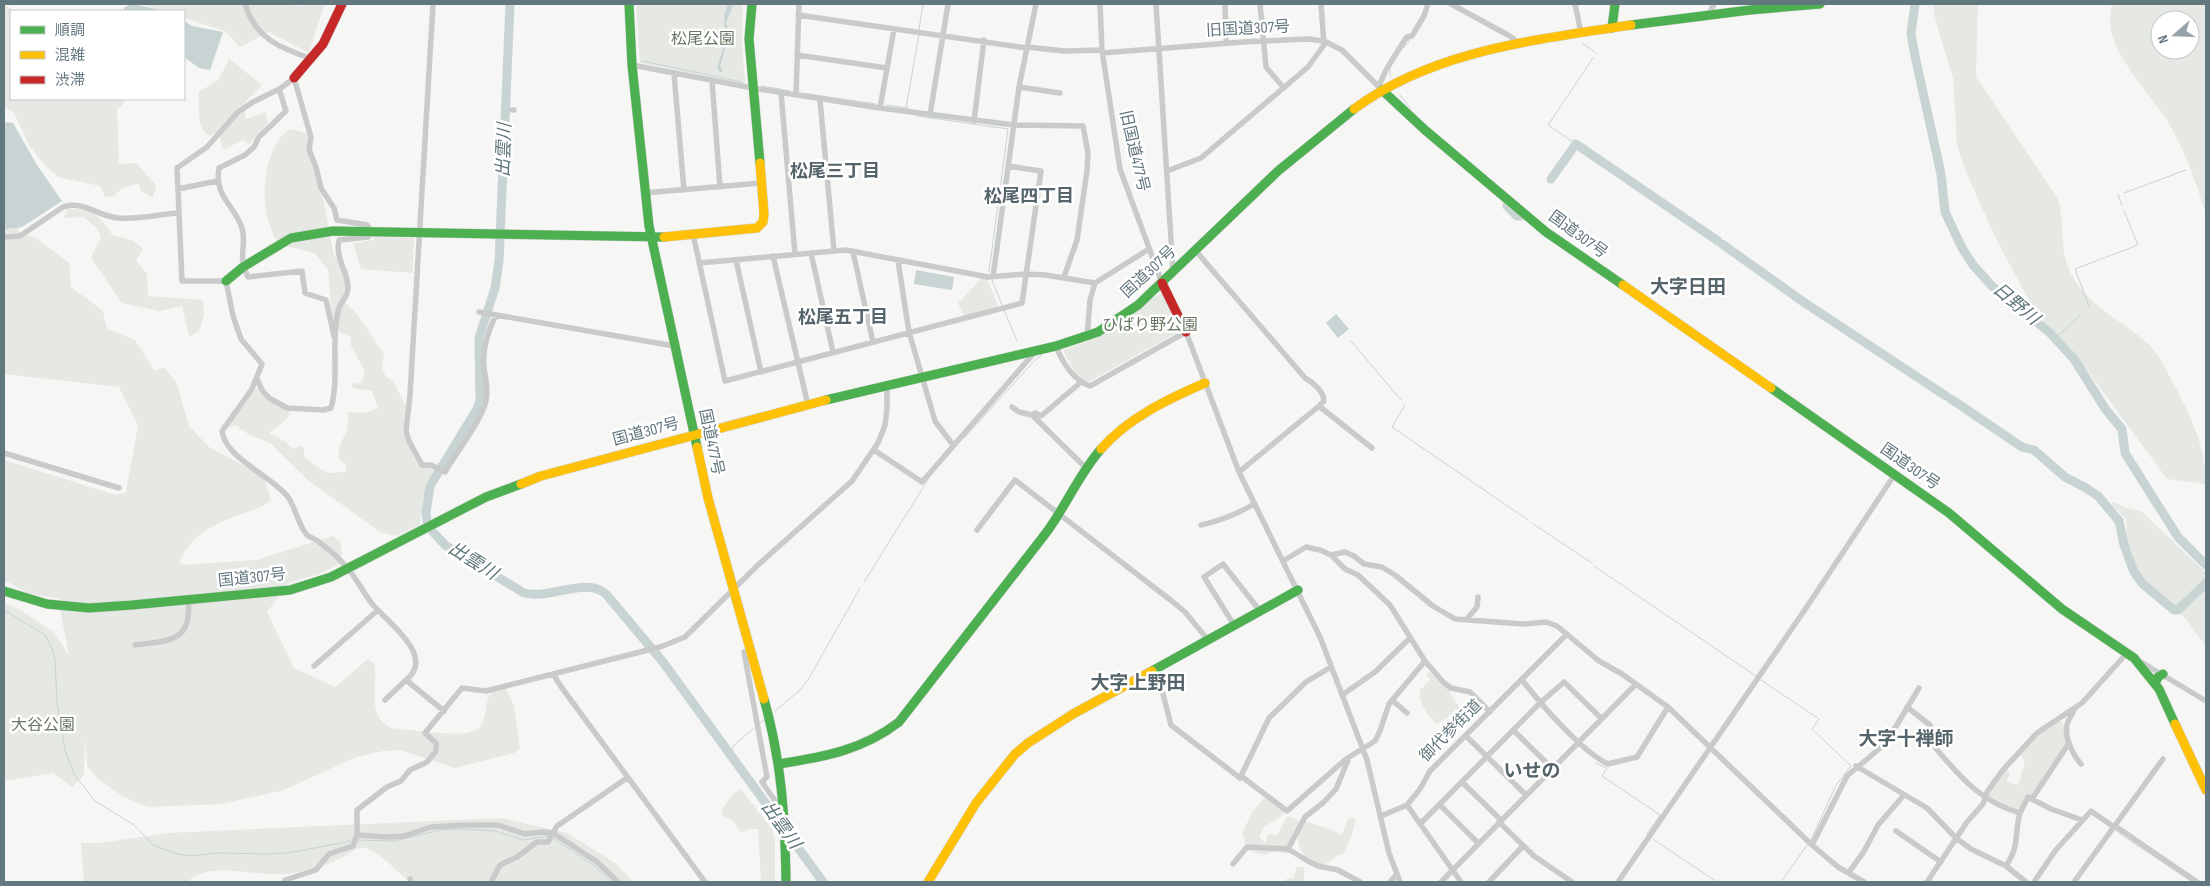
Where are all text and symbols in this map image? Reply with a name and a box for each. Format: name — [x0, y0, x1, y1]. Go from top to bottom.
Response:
legend — [10, 10, 185, 100]
north arrow — [2150, 10, 2200, 60]
street label: 旧国道307号 — [1205, 17, 1291, 41]
text: 順調 — [55, 21, 85, 40]
park label: 松尾公園 — [671, 30, 735, 49]
text: N — [2154, 33, 2173, 46]
text: 混雑 — [55, 46, 85, 65]
text: 渋滞 — [55, 71, 85, 90]
street label: 旧国道477号 — [1115, 108, 1153, 194]
water label: 出雲川 — [493, 121, 516, 177]
district label: 松尾三丁目 — [790, 161, 880, 182]
district label: 松尾四丁目 — [984, 186, 1074, 207]
street label: 国道307号 — [1545, 207, 1611, 263]
street label: 国道307号 — [1118, 242, 1180, 302]
district label: 大字日田 — [1650, 276, 1726, 299]
water label: 日野川 — [1989, 279, 2045, 331]
district label: 松尾五丁目 — [798, 307, 888, 328]
park label: ひばり野公園 — [1102, 316, 1198, 335]
street label: 国道477号 — [695, 407, 727, 477]
street label: 国道307号 — [611, 414, 681, 450]
street label: 国道307号 — [1877, 440, 1943, 494]
water label: 出雲川 — [445, 538, 503, 585]
street label: 国道307号 — [217, 565, 287, 591]
district label: 大字上野田 — [1090, 672, 1186, 695]
street label: 御代参街道 — [1416, 696, 1486, 766]
park label: 大谷公園 — [11, 716, 75, 735]
district label: 大字十禅師 — [1858, 728, 1954, 751]
district label: いせの — [1503, 760, 1561, 783]
water label: 出雲川 — [757, 797, 807, 855]

